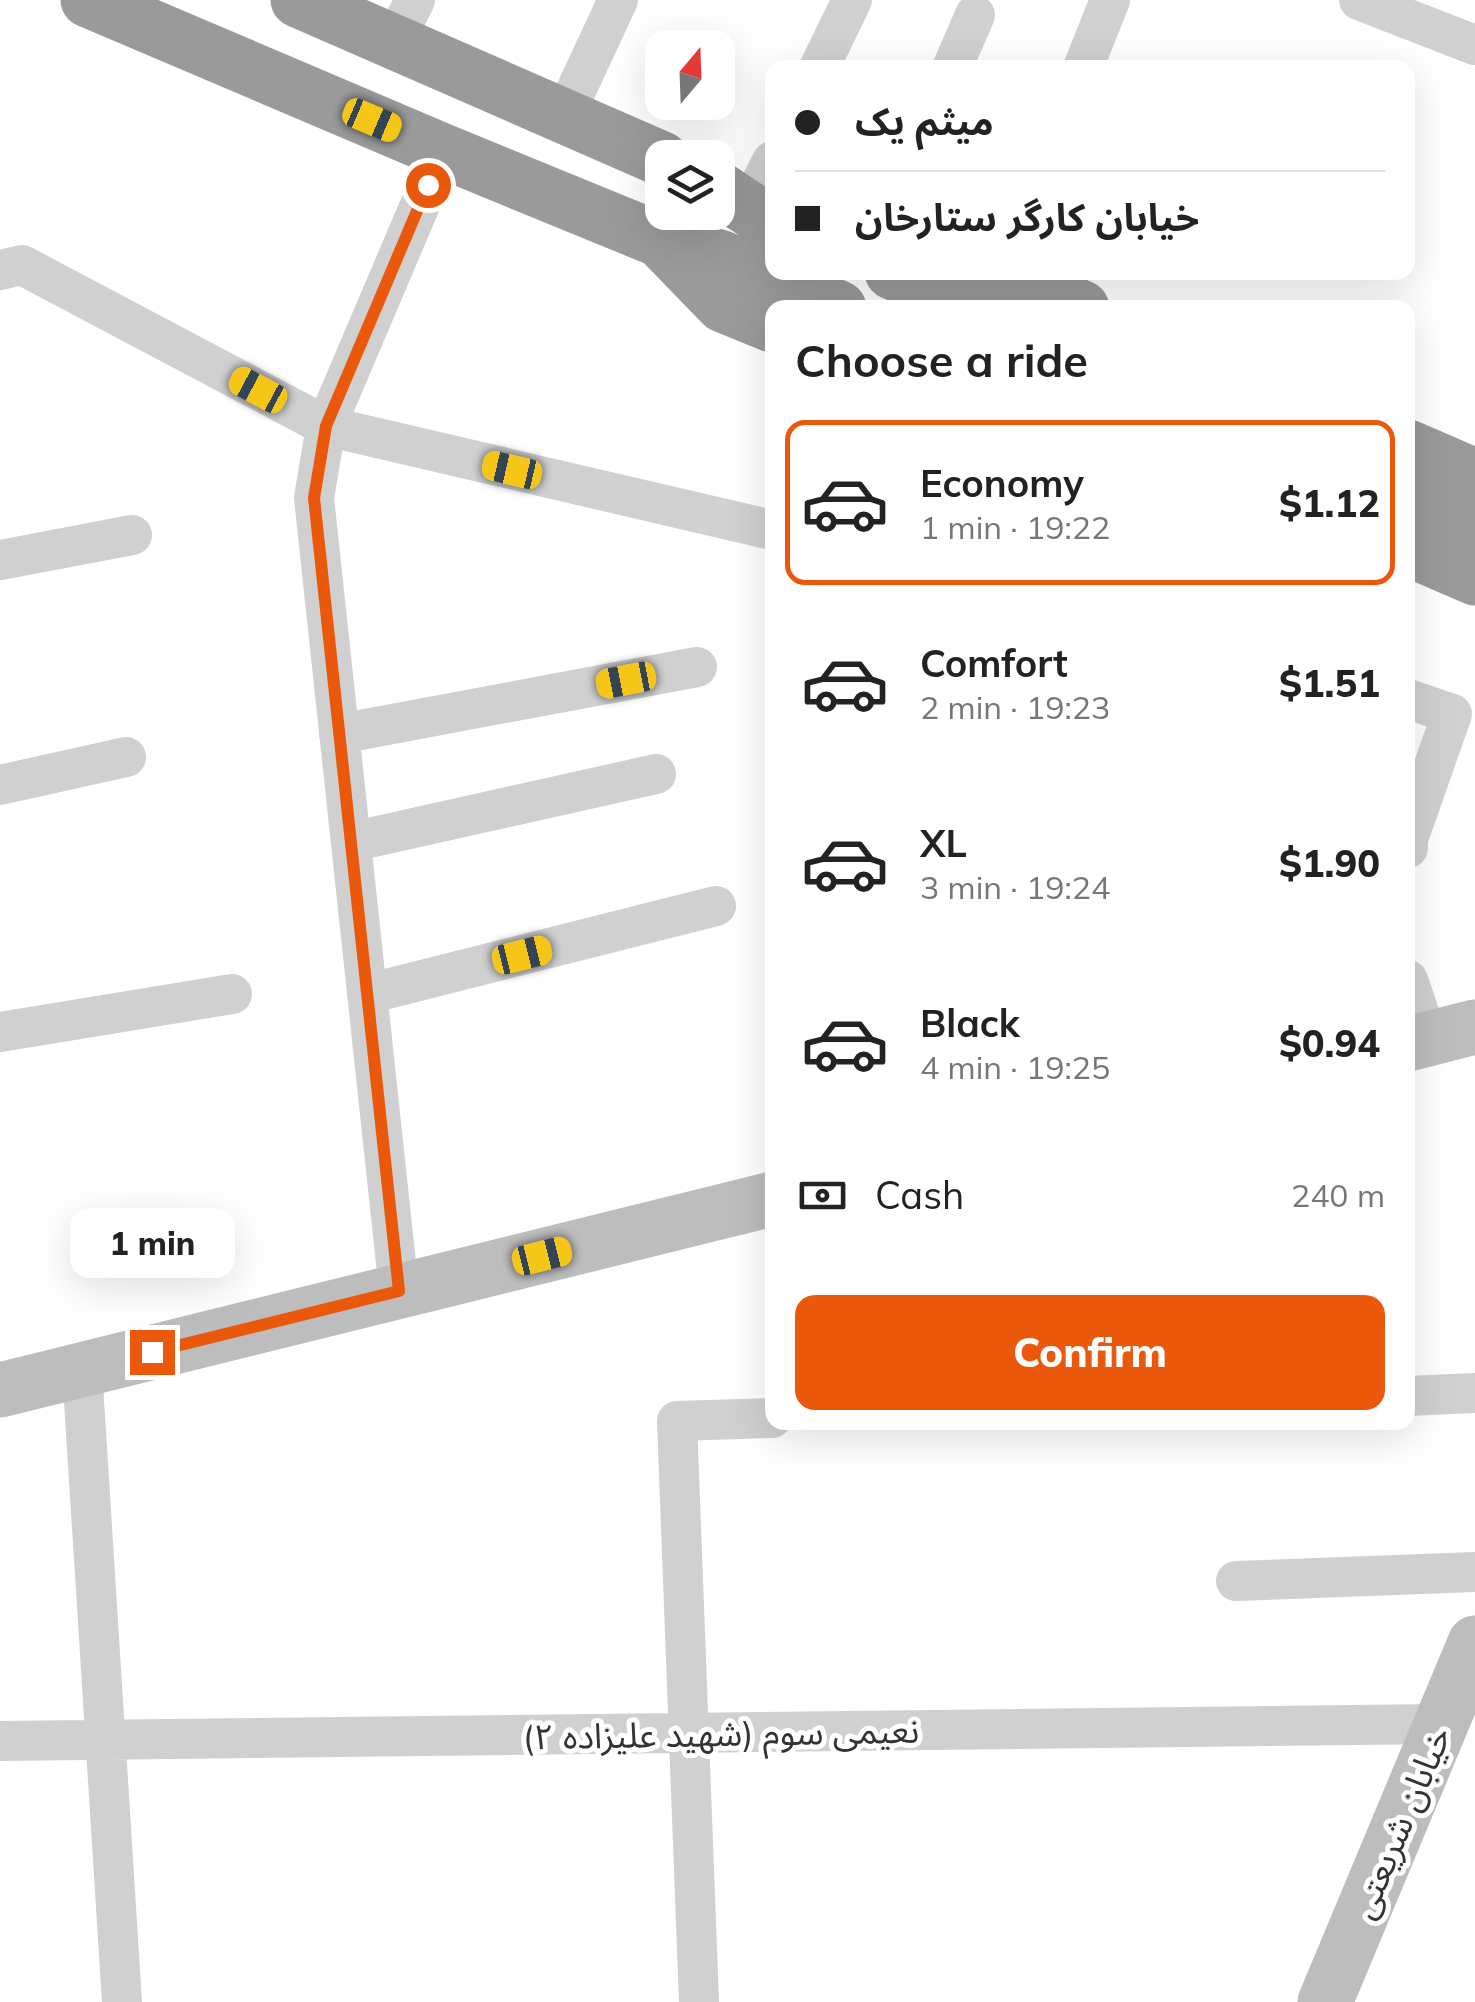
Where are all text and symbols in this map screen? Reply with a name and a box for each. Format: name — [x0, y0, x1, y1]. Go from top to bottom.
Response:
north arrow — [645, 30, 735, 120]
map controls — [645, 30, 735, 230]
car — [339, 94, 405, 146]
text: میثم یک — [855, 97, 994, 145]
button: layers — [645, 140, 735, 230]
route start — [406, 163, 451, 208]
text: خیابان کارگر ستارخان — [855, 193, 1199, 241]
text: Choose a ride — [795, 332, 1088, 388]
car — [224, 363, 292, 417]
car — [479, 449, 545, 491]
icon: car — [800, 458, 890, 548]
text: Economy — [920, 459, 1084, 507]
text: $1.12 — [1279, 479, 1380, 527]
text: 1 min · 19:22 — [920, 507, 1110, 547]
icon: car — [800, 638, 890, 728]
text: Comfort — [920, 639, 1068, 687]
text: $1.51 — [1279, 659, 1380, 707]
car — [594, 660, 658, 700]
text: 2 min · 19:23 — [920, 687, 1110, 727]
icon: car — [800, 818, 890, 908]
text: XL — [920, 819, 967, 867]
text: $1.90 — [1279, 839, 1380, 887]
text: 3 min · 19:24 — [920, 867, 1110, 907]
car — [489, 933, 555, 977]
icon: car — [800, 998, 890, 1088]
text: Black — [920, 999, 1020, 1047]
text: $0.94 — [1279, 1019, 1380, 1067]
text: 4 min · 19:25 — [920, 1047, 1110, 1087]
icon: cash — [795, 1168, 850, 1223]
text: Cash — [875, 1171, 964, 1219]
text: 240 m — [1291, 1175, 1385, 1215]
callout: 1 min — [70, 1207, 234, 1277]
text: 1 min — [110, 1223, 195, 1263]
car — [509, 1234, 575, 1278]
button: Confirm — [795, 1295, 1385, 1410]
route end — [130, 1330, 175, 1375]
street label: نعیمی سوم (شهید علیزاده ۲) — [522, 1708, 920, 1763]
street label: خیابان شریعتی — [1340, 1719, 1460, 1925]

